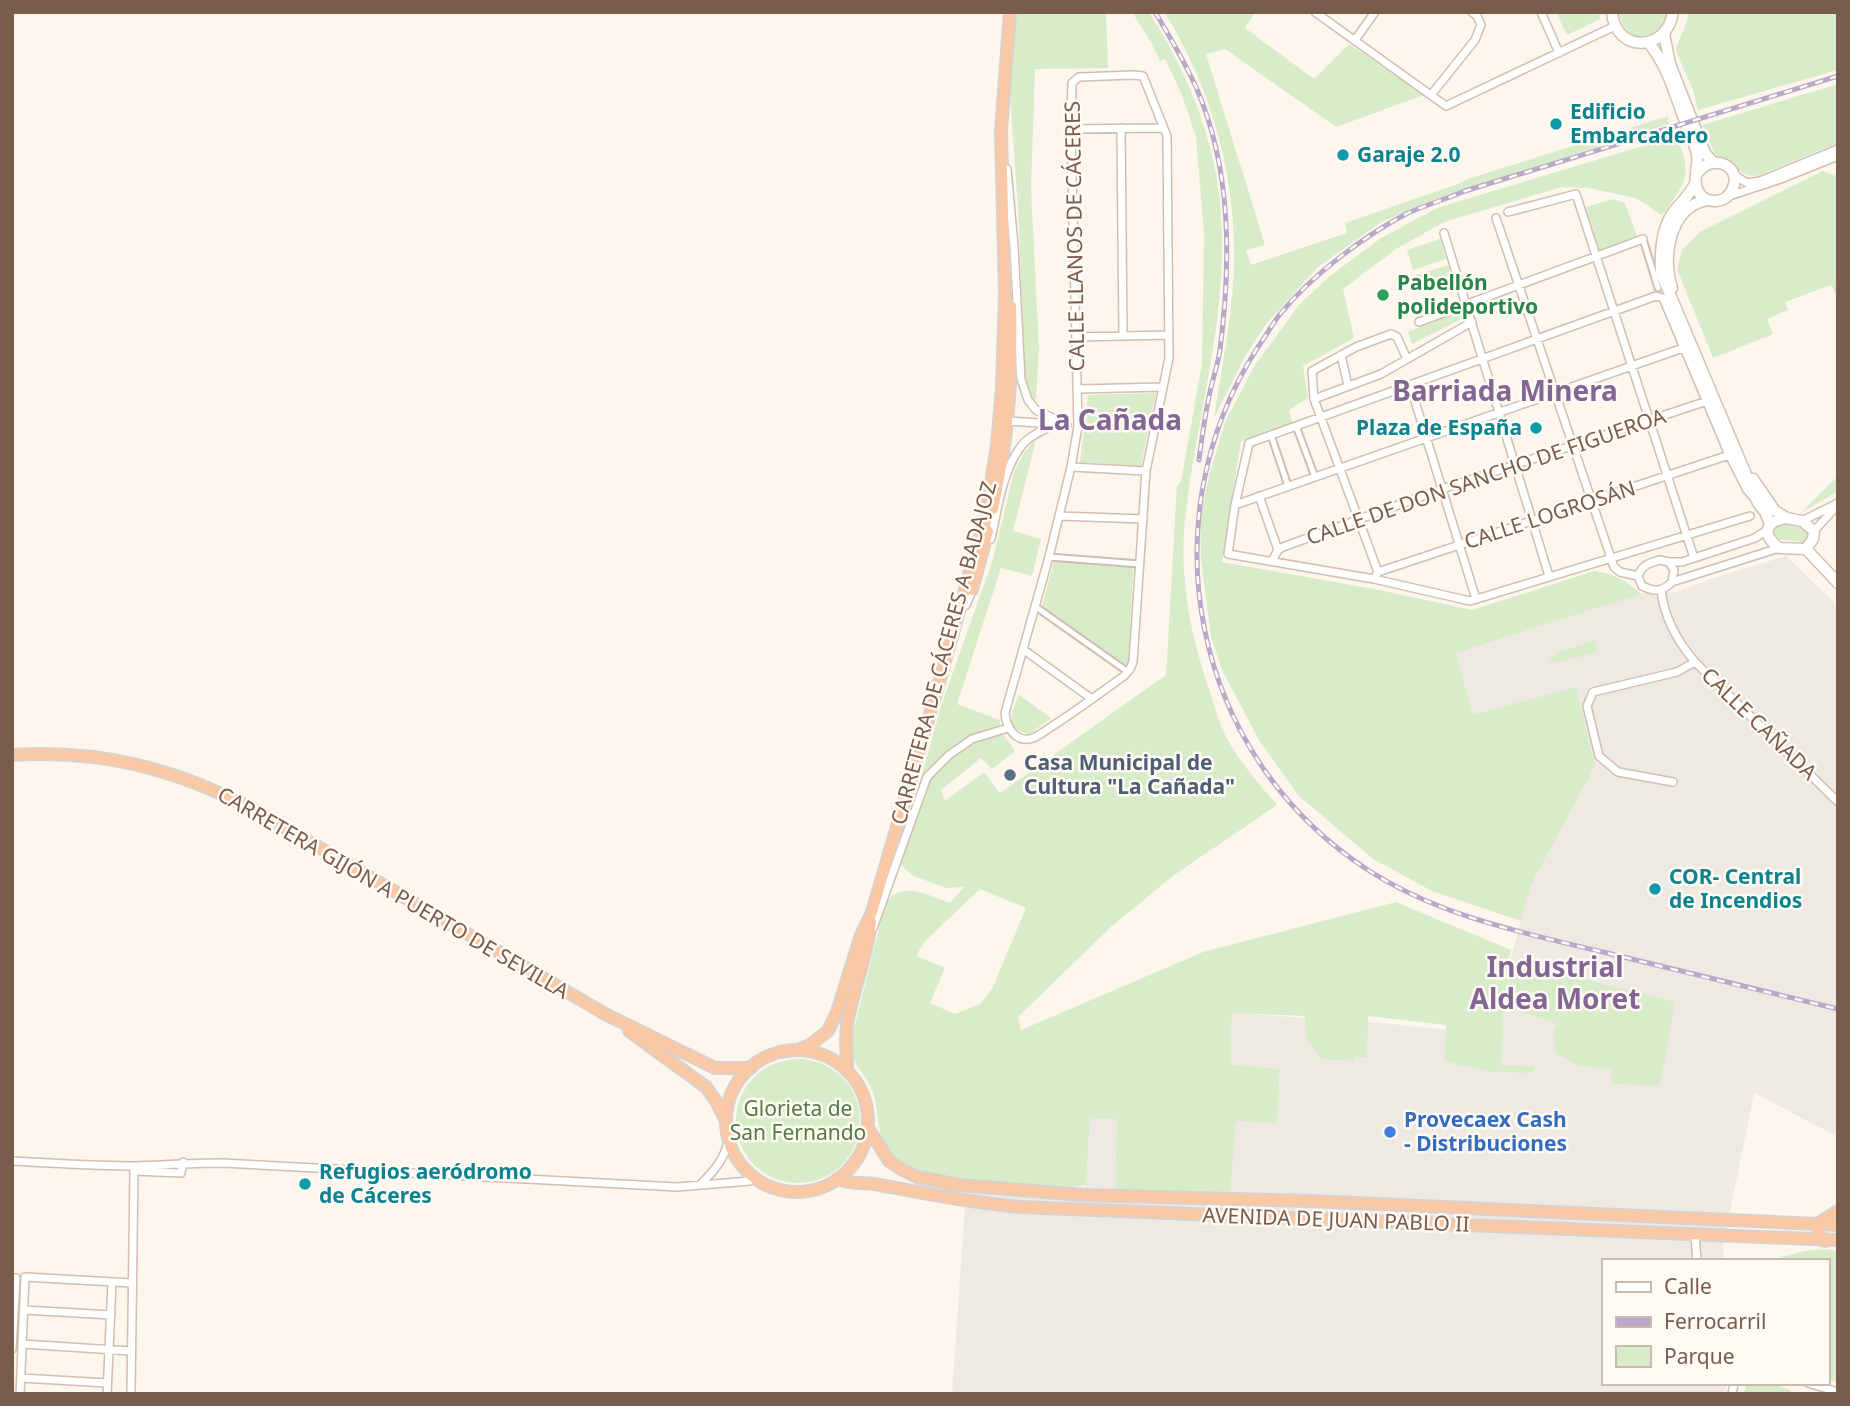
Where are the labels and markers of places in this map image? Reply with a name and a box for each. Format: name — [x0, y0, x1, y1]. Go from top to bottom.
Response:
place label: Edificio Embarcadero — [1570, 97, 1708, 149]
marker: Edificio Embarcadero — [1548, 116, 1564, 132]
place label: Garaje 2.0 — [1357, 140, 1461, 168]
marker: Garaje 2.0 — [1335, 147, 1351, 163]
place label: Pabellón polideportivo — [1397, 268, 1538, 320]
marker: Pabellón polideportivo — [1375, 287, 1391, 303]
place label: Plaza de España — [1356, 413, 1522, 441]
marker: Plaza de España — [1528, 420, 1544, 436]
place label: Casa Municipal de Cultura "La Cañada" — [1024, 748, 1235, 800]
marker: Casa Municipal de Cultura "La Cañada" — [1002, 767, 1018, 783]
place label: COR- Central de Incendios — [1669, 862, 1802, 914]
marker: COR- Central de Incendios — [1647, 881, 1663, 897]
place label: Provecaex Cash - Distribuciones — [1404, 1105, 1567, 1157]
marker: Provecaex Cash - Distribuciones — [1382, 1124, 1398, 1140]
place label: Refugios aeródromo de Cáceres — [319, 1157, 532, 1209]
marker: Refugios aeródromo de Cáceres — [297, 1176, 313, 1192]

